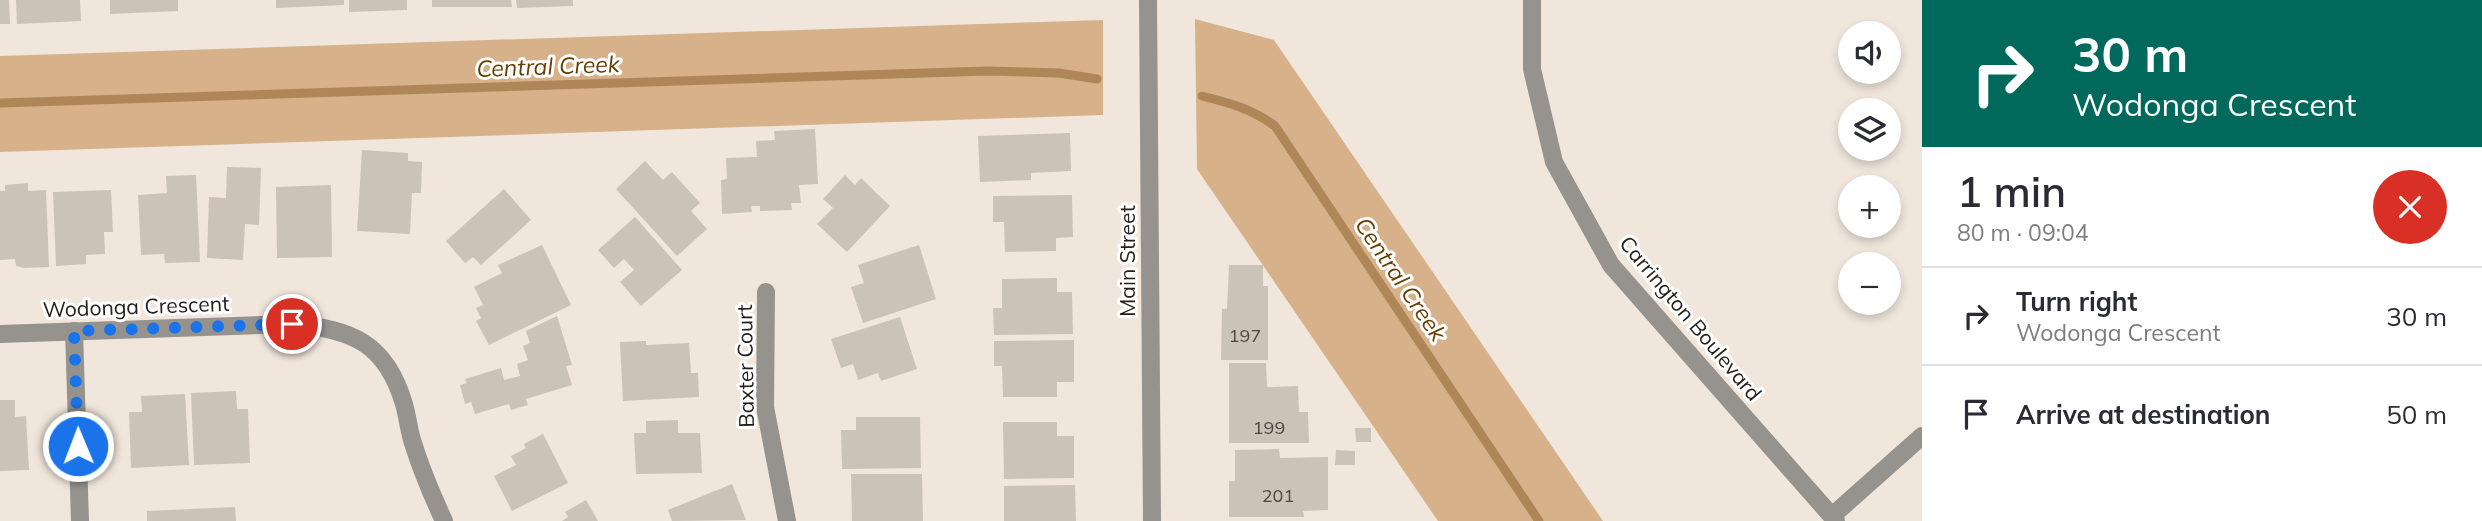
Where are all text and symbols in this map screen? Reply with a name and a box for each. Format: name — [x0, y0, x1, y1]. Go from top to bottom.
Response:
map controls — [1838, 21, 1901, 315]
button: sound — [1838, 21, 1901, 84]
text: 30 m — [2072, 23, 2188, 84]
icon: right — [1957, 28, 2048, 119]
water label: Central Creek — [476, 49, 621, 83]
text: Wodonga Crescent — [2072, 84, 2357, 124]
button: layers — [1838, 98, 1901, 161]
text: 1 min — [1957, 165, 2066, 218]
button: close — [2373, 170, 2447, 244]
button: + — [1838, 175, 1901, 238]
street label: Main Street — [1114, 205, 1140, 317]
water label: Central Creek — [1349, 211, 1454, 347]
text: 80 m · 09:04 — [1957, 218, 2089, 247]
street label: Carrington Boulevard — [1614, 230, 1768, 406]
button: − — [1838, 252, 1901, 315]
text: Turn right — [2016, 285, 2137, 318]
street label: Wodonga Crescent — [42, 290, 230, 322]
pin — [262, 294, 322, 354]
icon: right — [1957, 297, 1995, 335]
text: 30 m — [2386, 300, 2447, 333]
street label: Baxter Court — [731, 304, 759, 428]
icon: arrive — [273, 305, 311, 343]
text: Wodonga Crescent — [2016, 318, 2221, 347]
house number: 197 — [1229, 324, 1261, 347]
icon: arrive — [1957, 395, 1995, 433]
text: Arrive at destination — [2016, 398, 2271, 431]
text: 50 m — [2386, 398, 2447, 431]
position arrow — [41, 409, 115, 483]
house number: 199 — [1253, 416, 1285, 439]
house number: 201 — [1262, 484, 1294, 507]

